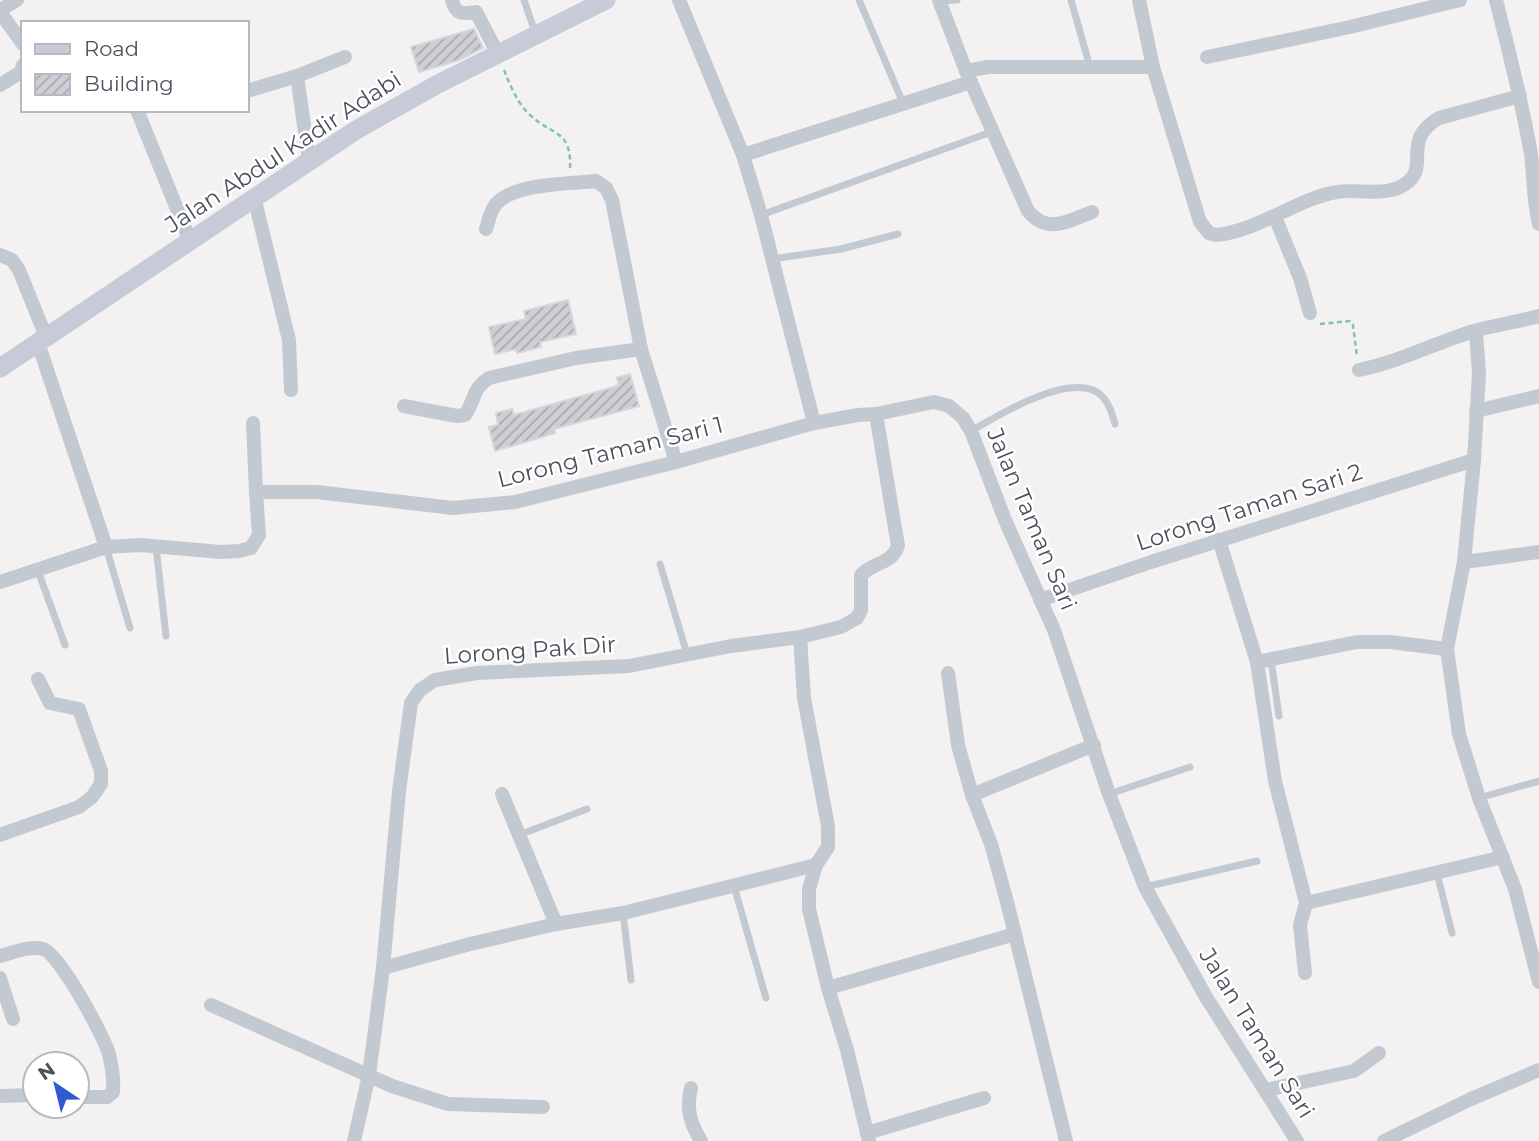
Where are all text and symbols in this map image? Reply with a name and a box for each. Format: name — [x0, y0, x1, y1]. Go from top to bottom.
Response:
legend — [21, 21, 248, 112]
text: Road — [84, 36, 139, 61]
street label: Jalan Abdul Kadir Adabi — [159, 65, 406, 239]
text: Building — [84, 71, 174, 96]
street label: Lorong Taman Sari 1 — [494, 410, 726, 494]
street label: Jalan Taman Sari — [981, 423, 1083, 614]
street label: Lorong Taman Sari 2 — [1132, 457, 1366, 557]
street label: Lorong Pak Dir — [443, 630, 617, 670]
street label: Jalan Taman Sari — [1193, 942, 1321, 1123]
north arrow — [21, 1050, 91, 1120]
text: N — [34, 1058, 59, 1085]

